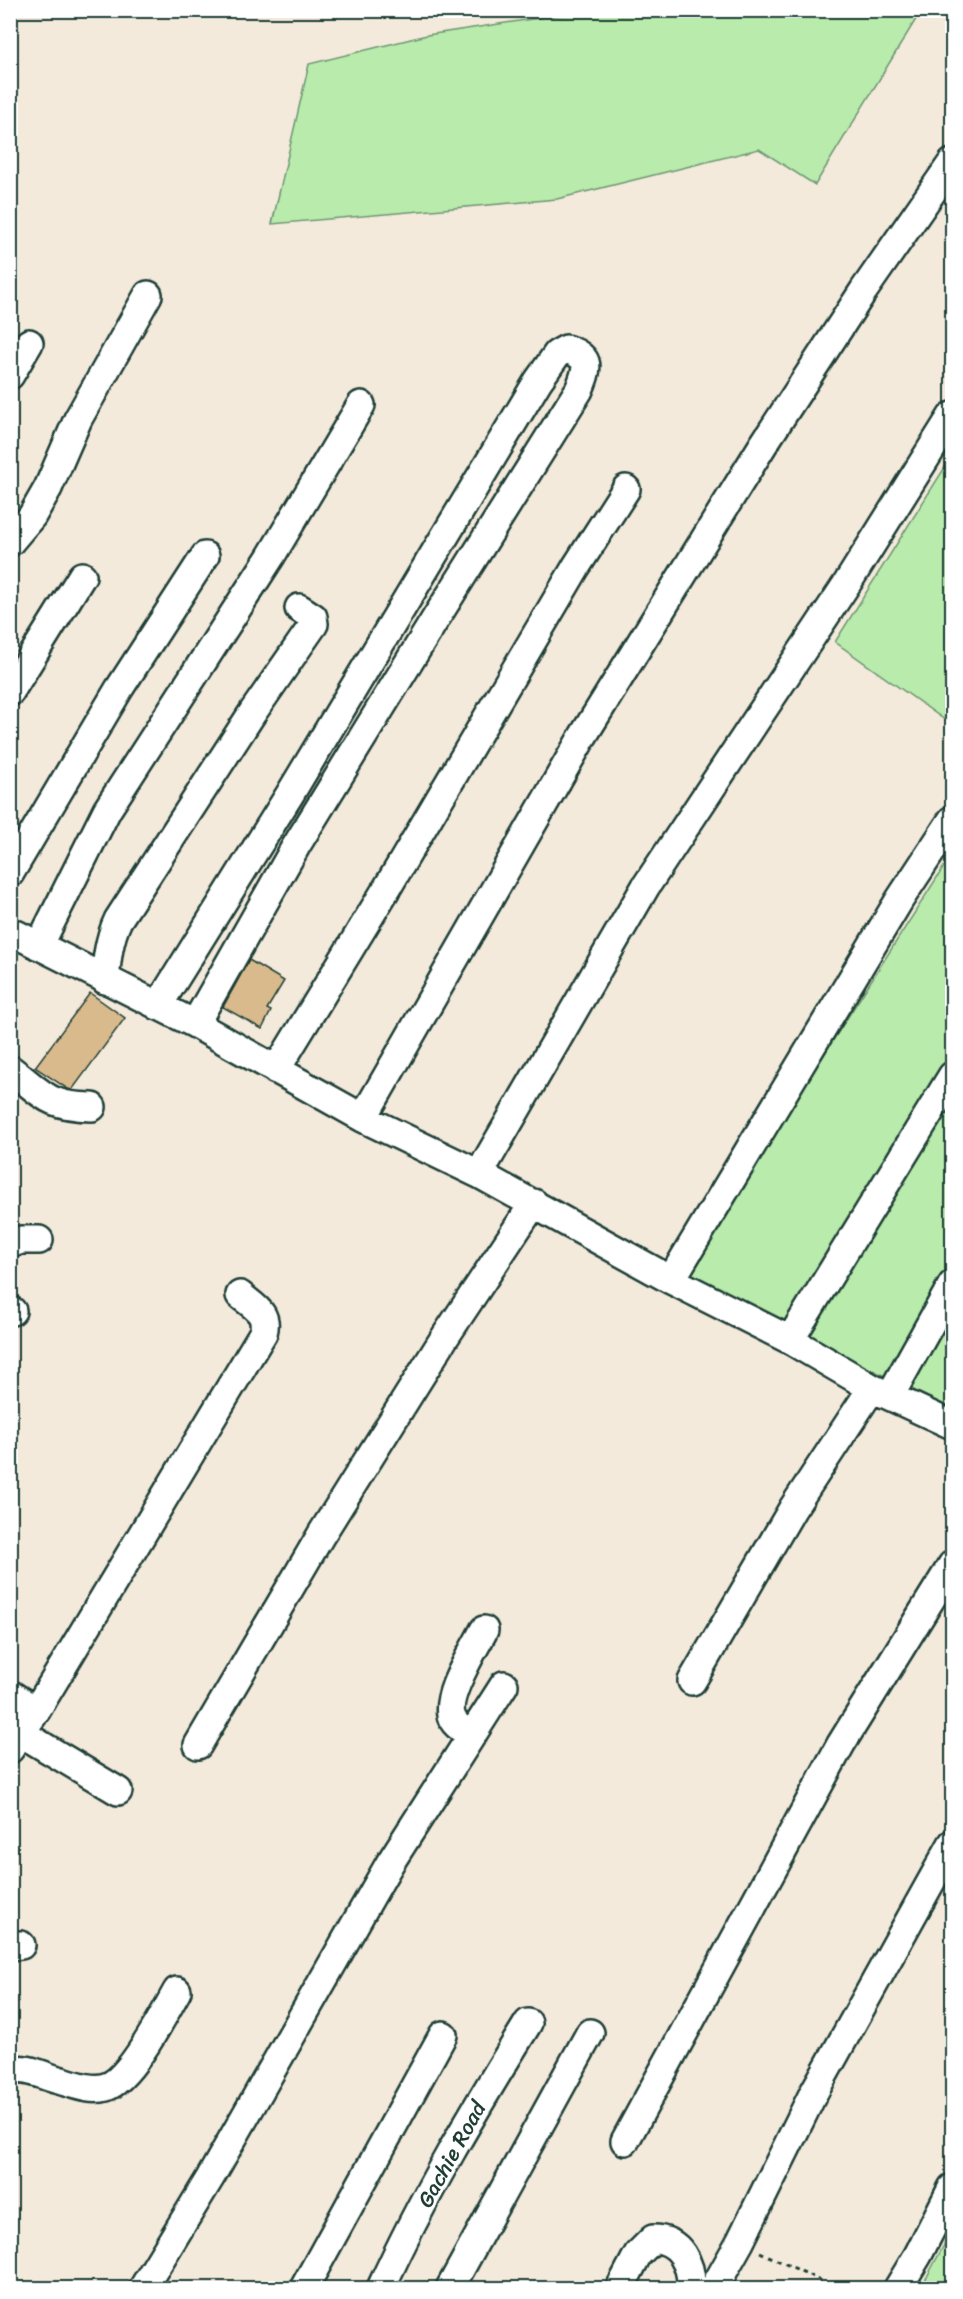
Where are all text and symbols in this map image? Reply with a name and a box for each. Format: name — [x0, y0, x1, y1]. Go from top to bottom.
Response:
street label: Gachie Road — [406, 2092, 497, 2215]

